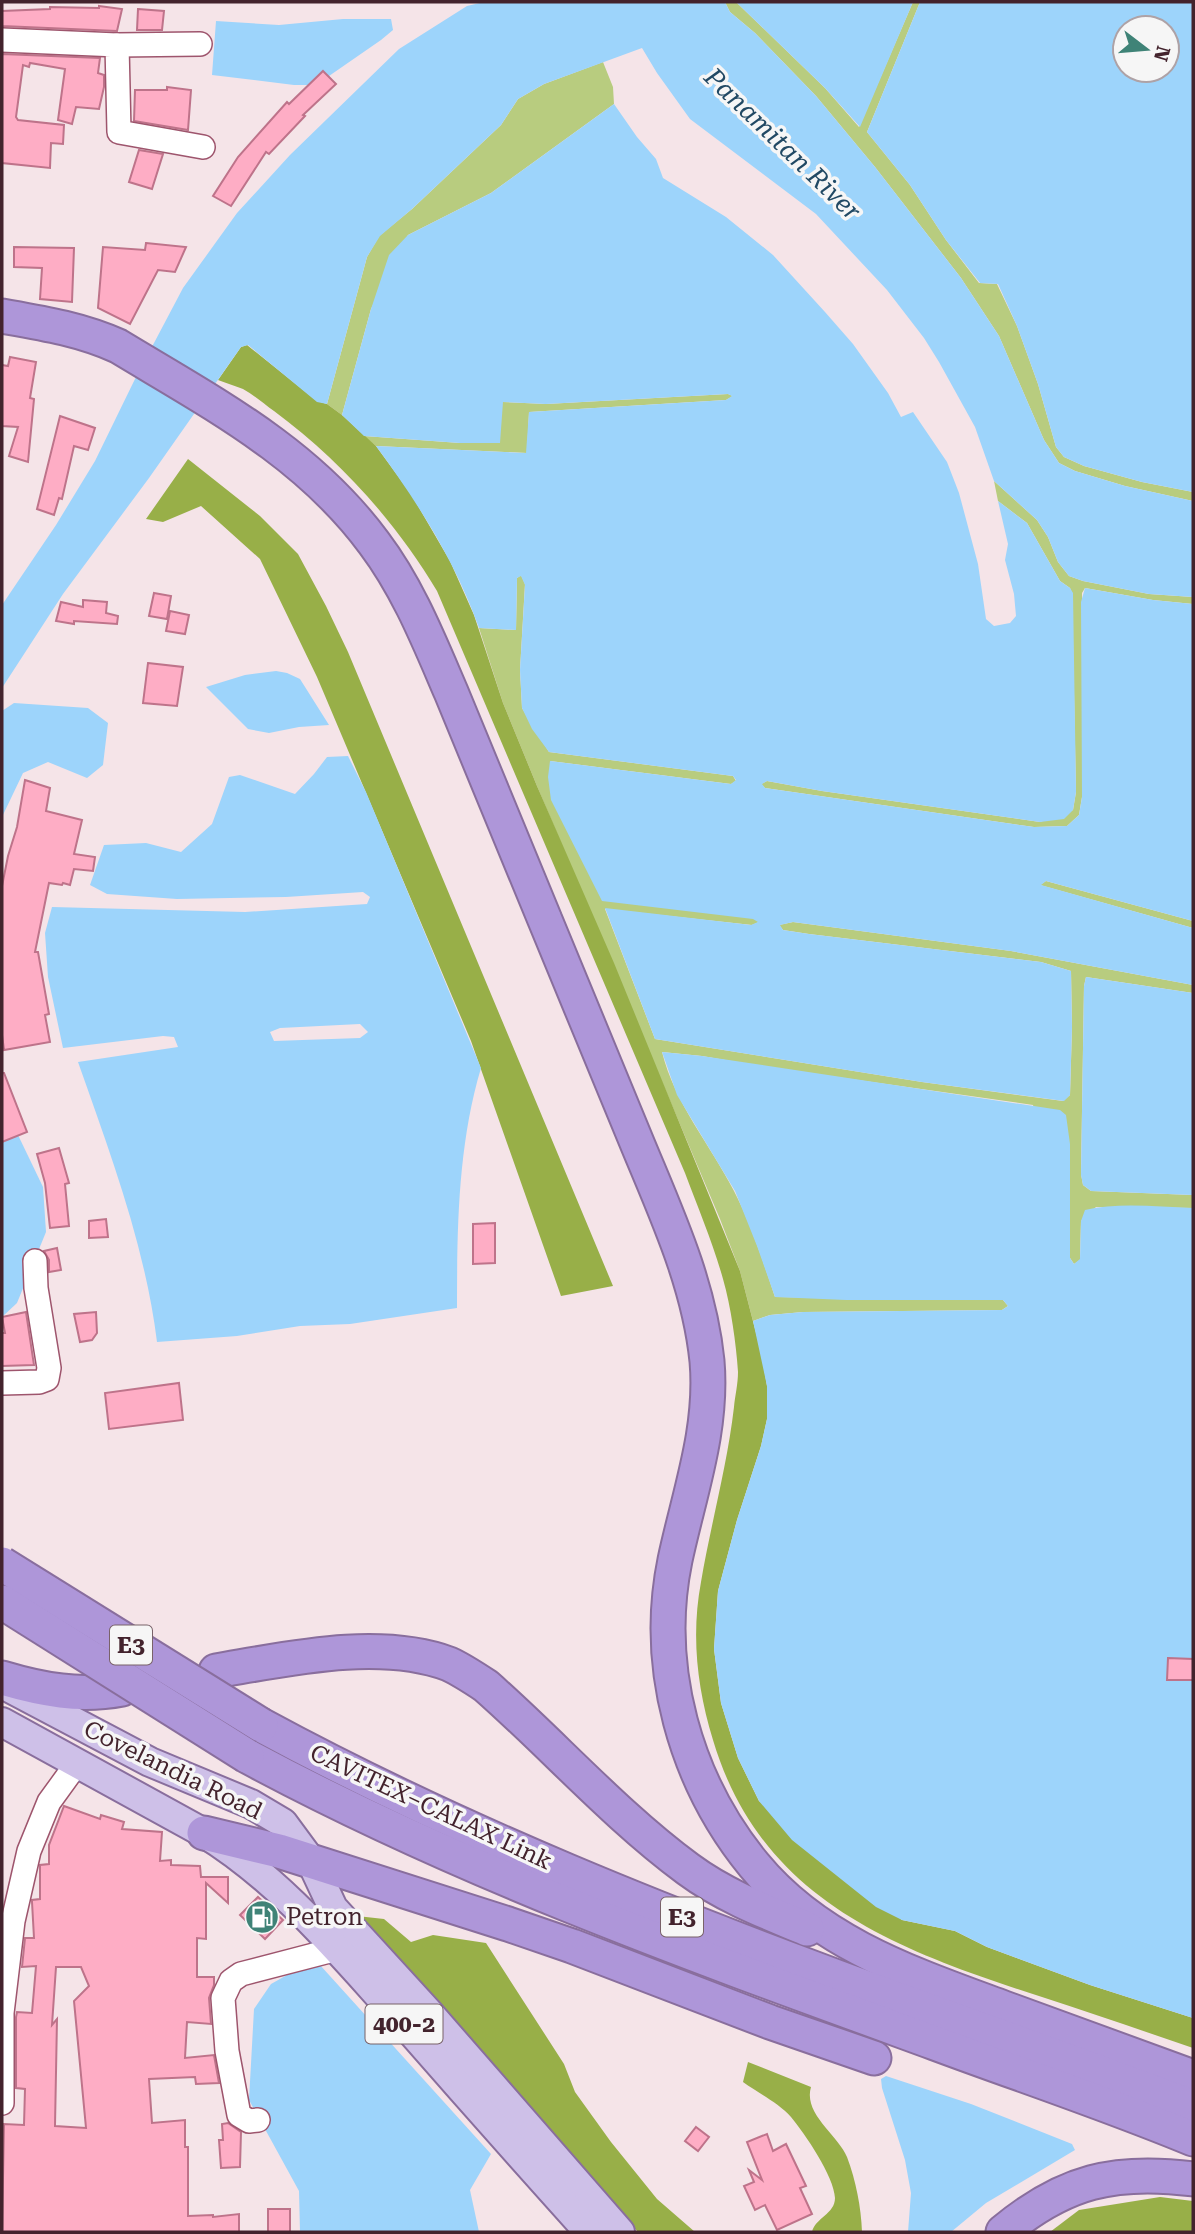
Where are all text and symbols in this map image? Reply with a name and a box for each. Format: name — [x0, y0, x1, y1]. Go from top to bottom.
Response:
north arrow — [1111, 14, 1181, 84]
text: N — [1149, 43, 1175, 64]
water label: Panamitan River — [698, 61, 867, 226]
road number: E3 — [110, 1626, 152, 1664]
street label: Covelandia Road — [79, 1715, 267, 1825]
street label: CAVITEX–CALAX Link — [306, 1739, 556, 1875]
fuel station icon: Petron — [243, 1898, 281, 1936]
road number: E3 — [661, 1898, 703, 1936]
place label: Petron — [286, 1903, 363, 1931]
road number: 400-2 — [366, 2005, 442, 2044]

